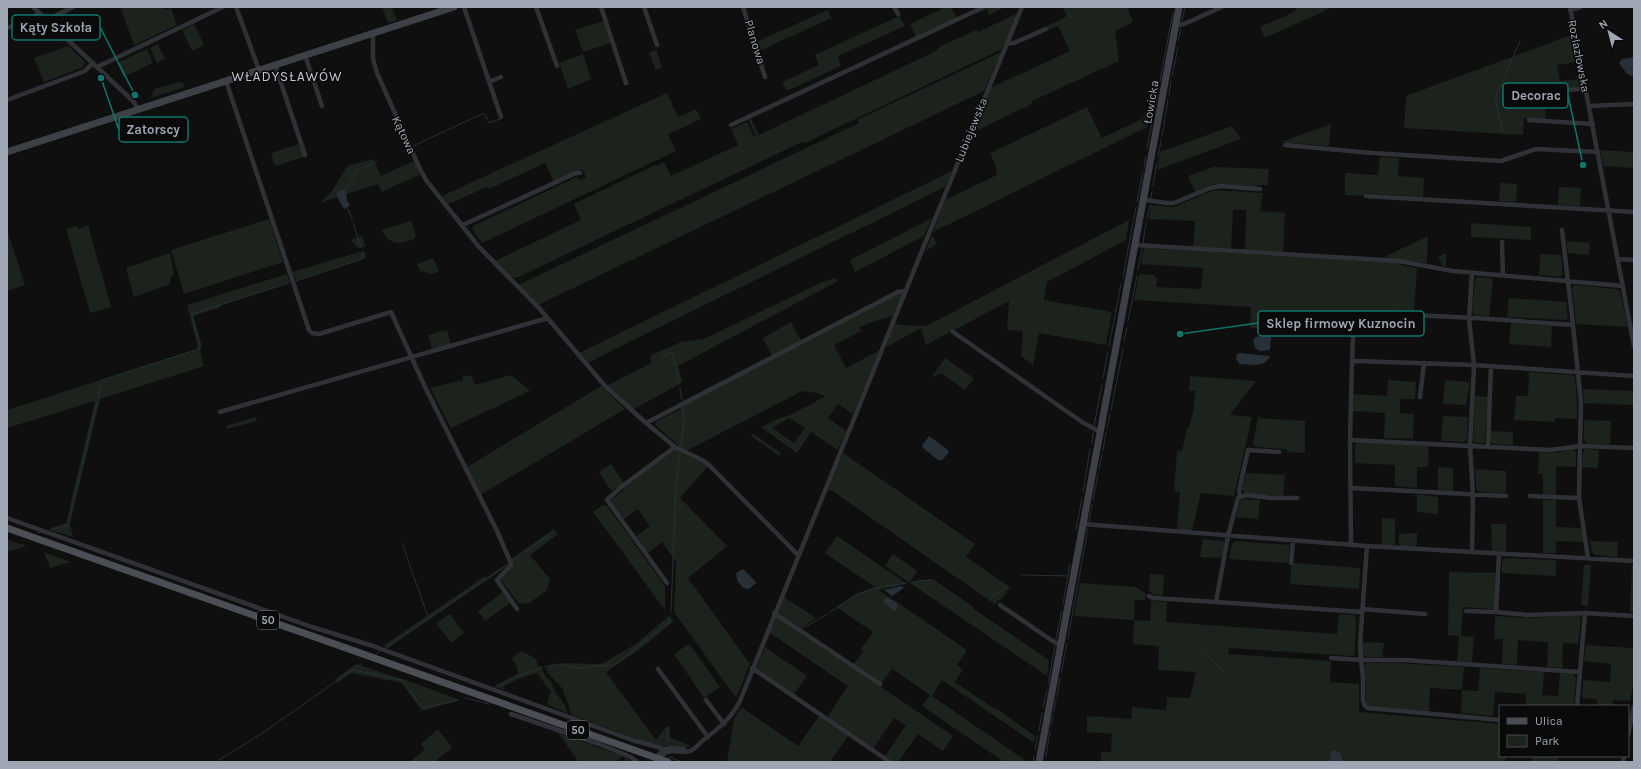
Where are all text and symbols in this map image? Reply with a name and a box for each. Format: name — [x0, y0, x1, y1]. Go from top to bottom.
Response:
north arrow — [1589, 12, 1629, 52]
callout: Kąty Szkoła — [12, 15, 100, 40]
text: N — [1596, 17, 1610, 32]
street label: Planowa — [742, 18, 768, 66]
street label: Rozlazłowska — [1565, 19, 1593, 93]
text: Kąty Szkoła — [20, 20, 92, 36]
district label: WŁADYSŁAWÓW — [231, 68, 343, 85]
street label: Łowicka — [1140, 79, 1162, 125]
callout: Decorac — [1503, 83, 1568, 108]
text: Decorac — [1511, 88, 1561, 103]
street label: Lubiejewska — [952, 96, 990, 164]
street label: Kątowa — [389, 114, 419, 156]
callout: Zatorscy — [119, 117, 188, 142]
text: Zatorscy — [126, 122, 180, 137]
callout: Sklep firmowy Kuznocin — [1258, 311, 1424, 336]
text: Sklep firmowy Kuznocin — [1266, 316, 1416, 331]
road number: 50 — [257, 611, 279, 629]
legend — [1499, 705, 1629, 757]
text: Ulica — [1535, 714, 1563, 728]
road number: 50 — [567, 721, 589, 739]
text: Park — [1535, 734, 1560, 748]

